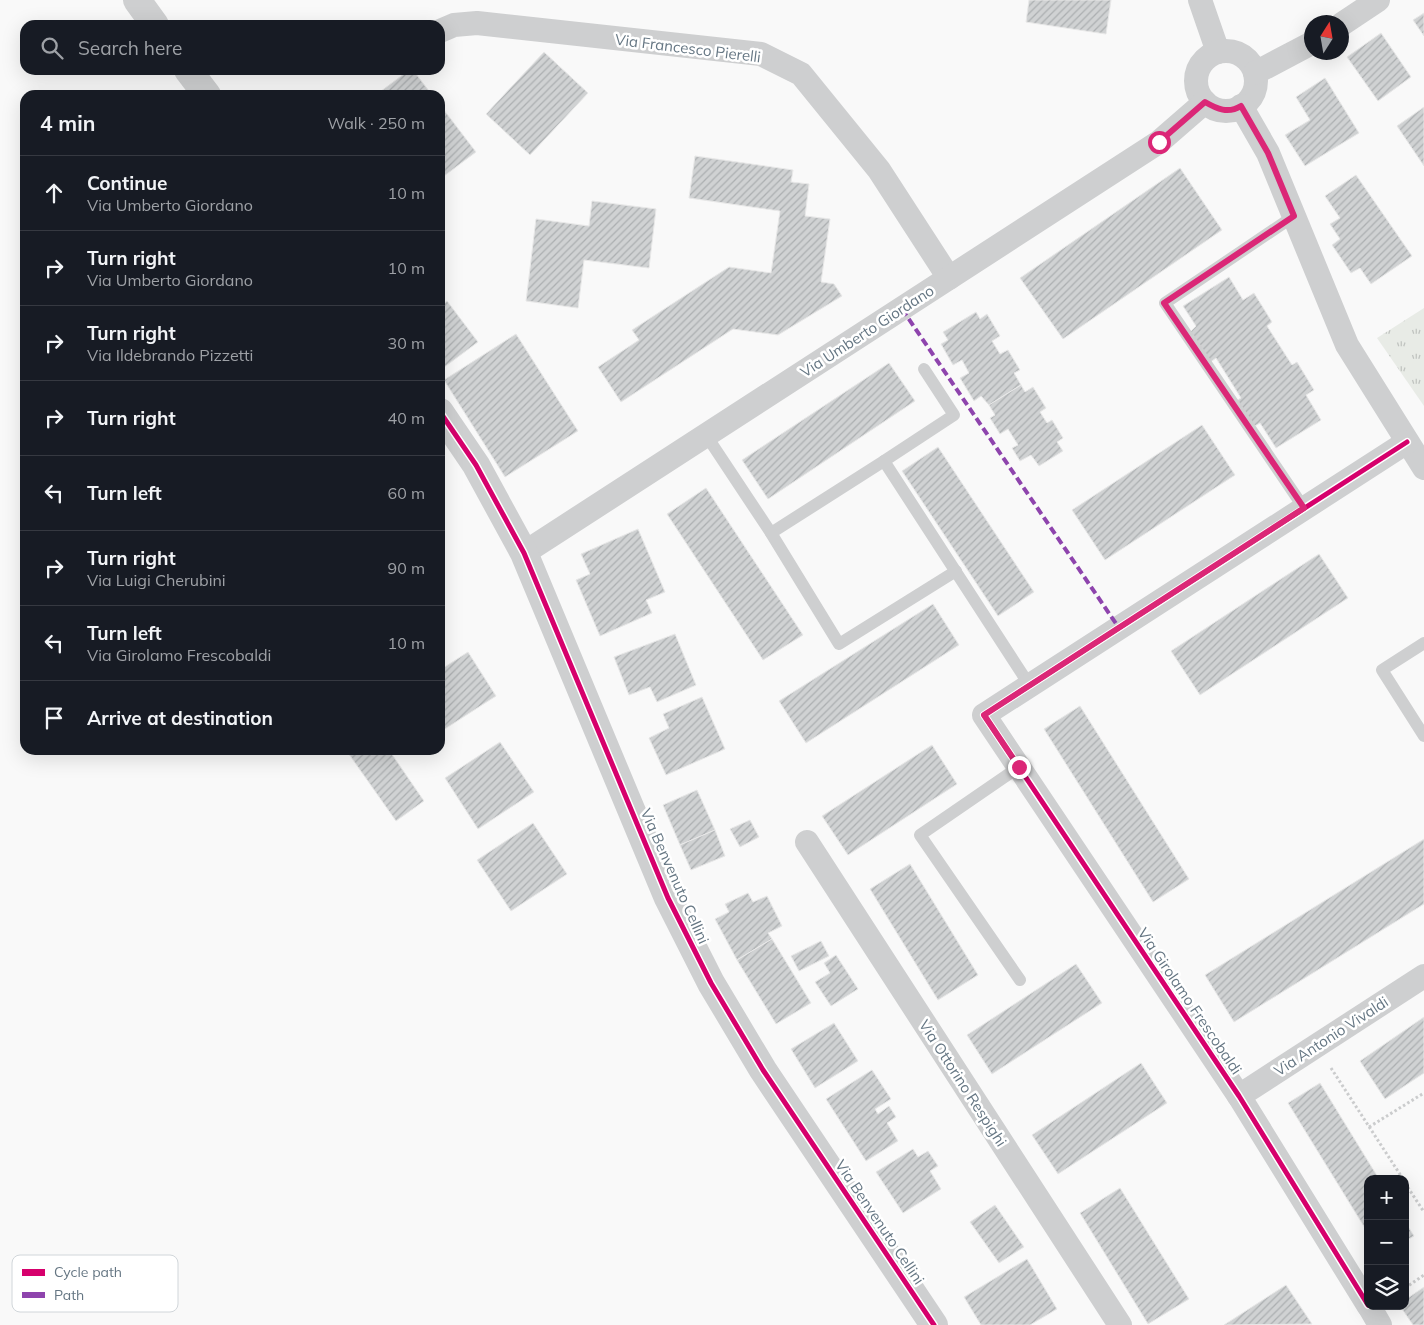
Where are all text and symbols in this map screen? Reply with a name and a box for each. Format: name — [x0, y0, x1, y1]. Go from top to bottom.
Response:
north arrow — [1304, 15, 1349, 60]
search box — [20, 20, 445, 75]
street label: Via Francesco Pierelli — [614, 30, 762, 66]
icon: search — [38, 34, 66, 62]
text: Search here — [78, 36, 182, 60]
text: 4 min — [40, 110, 95, 136]
text: Walk · 250 m — [327, 113, 425, 133]
route start — [1148, 131, 1171, 154]
text: Continue — [87, 171, 167, 195]
icon: ahead — [40, 179, 68, 207]
text: 10 m — [388, 183, 425, 203]
text: Via Umberto Giordano — [87, 195, 253, 215]
text: Turn right — [87, 246, 176, 270]
icon: right — [40, 254, 68, 282]
text: 10 m — [388, 258, 425, 278]
text: Via Umberto Giordano — [87, 270, 253, 290]
street label: Via Umberto Giordano — [797, 281, 937, 381]
text: Turn right — [87, 321, 176, 345]
icon: right — [40, 329, 68, 357]
text: 30 m — [388, 333, 425, 353]
text: Via Ildebrando Pizzetti — [87, 345, 253, 365]
icon: right — [40, 404, 68, 432]
text: Turn right — [87, 406, 176, 430]
text: 40 m — [388, 408, 425, 428]
icon: left — [40, 479, 68, 507]
text: Turn left — [87, 481, 162, 505]
text: 60 m — [388, 483, 425, 503]
text: Turn right — [87, 546, 176, 570]
icon: right — [40, 554, 68, 582]
text: 90 m — [388, 558, 425, 578]
text: Via Luigi Cherubini — [87, 570, 226, 590]
text: Turn left — [87, 621, 162, 645]
icon: left — [40, 629, 68, 657]
text: 10 m — [388, 633, 425, 653]
text: Via Girolamo Frescobaldi — [87, 645, 271, 665]
icon: arrive — [40, 704, 68, 732]
text: Arrive at destination — [87, 706, 273, 730]
route end — [1008, 756, 1031, 779]
street label: Via Benvenuto Cellini — [637, 805, 713, 947]
street label: Via Girolamo Frescobaldi — [1134, 924, 1246, 1078]
street label: Via Antonio Vivaldi — [1270, 992, 1392, 1080]
street label: Via Ottorino Respighi — [915, 1016, 1011, 1150]
street label: Via Benvenuto Cellini — [831, 1156, 929, 1288]
map controls — [1364, 1175, 1409, 1310]
button: + — [1364, 1175, 1409, 1220]
button: − — [1364, 1220, 1409, 1265]
legend — [12, 1255, 178, 1312]
text: Cycle path — [54, 1263, 122, 1281]
button: layers — [1364, 1265, 1409, 1310]
text: Path — [54, 1286, 84, 1304]

